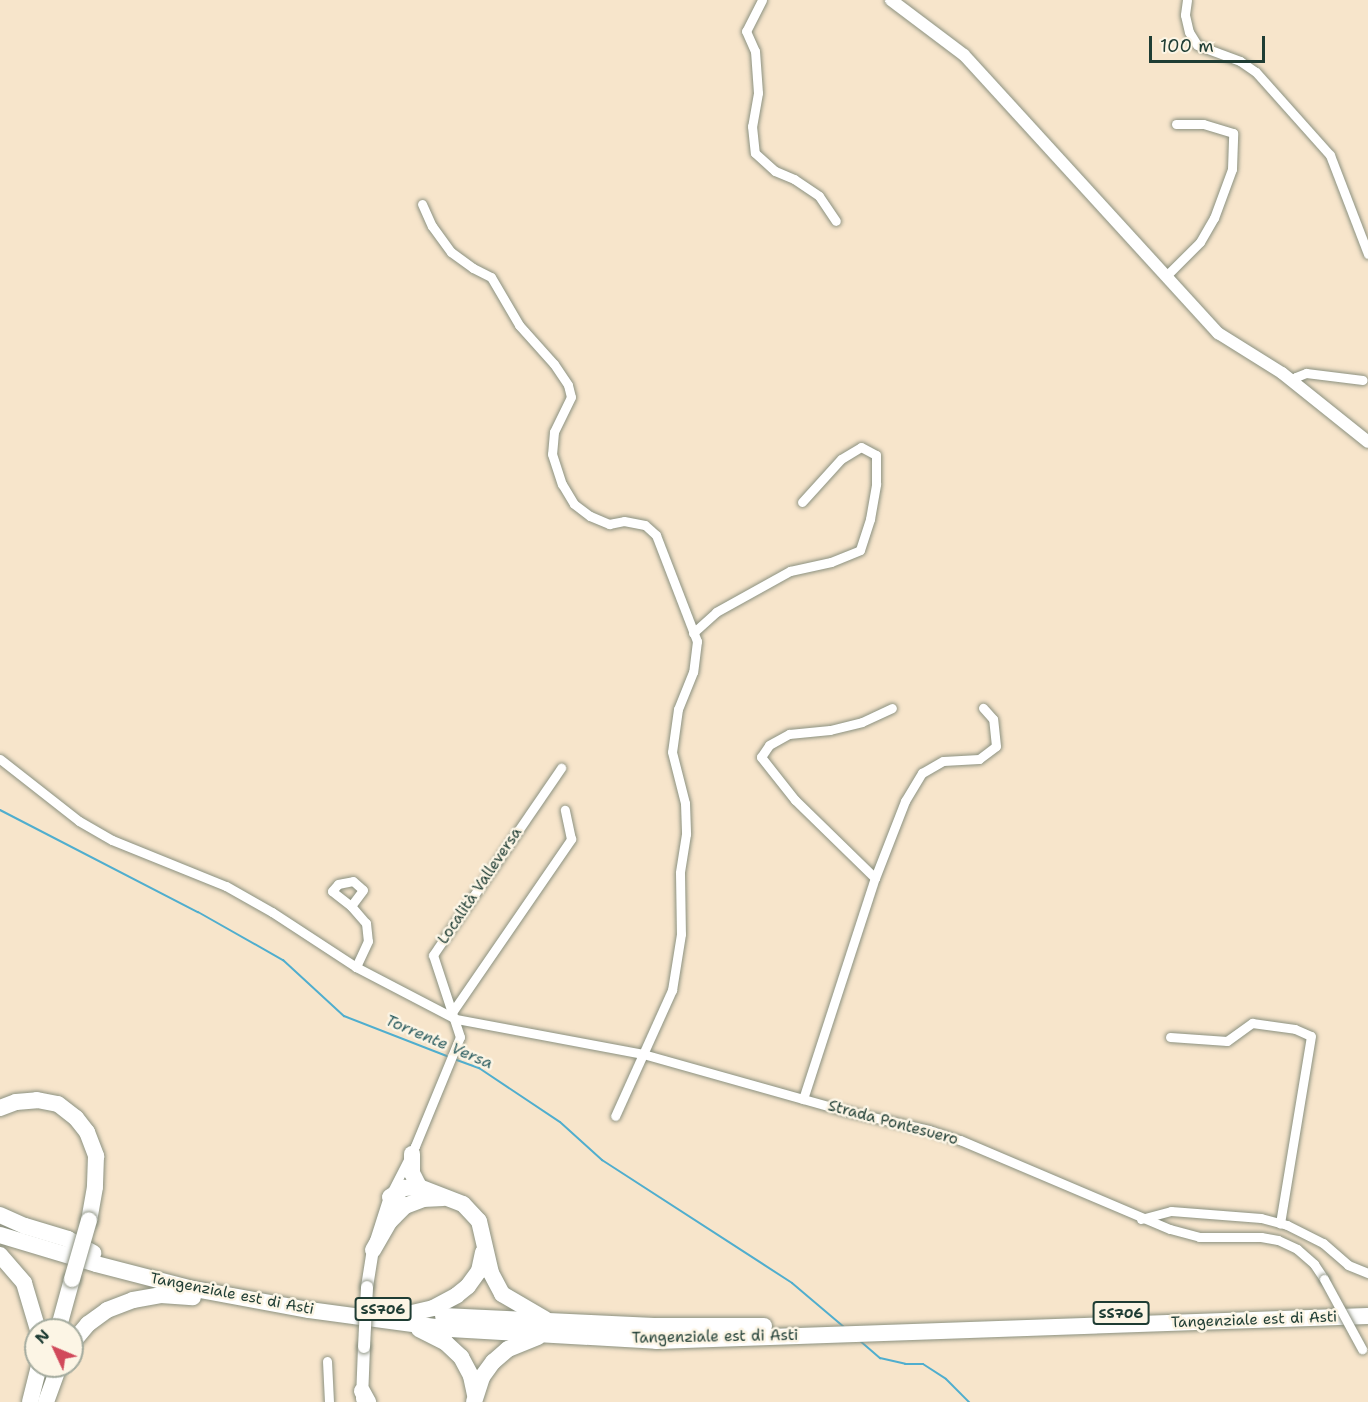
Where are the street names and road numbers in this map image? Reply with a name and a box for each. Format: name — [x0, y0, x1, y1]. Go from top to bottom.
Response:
street label: Località Valleversa — [434, 824, 526, 948]
street label: Strada Pontesuero — [826, 1097, 960, 1149]
street label: Tangenziale est di Asti — [149, 1269, 315, 1319]
road number: SS706 — [354, 1298, 412, 1320]
road number: SS706 — [1092, 1302, 1150, 1324]
street label: Tangenziale est di Asti — [1170, 1308, 1338, 1332]
street label: Tangenziale est di Asti — [632, 1327, 798, 1347]

